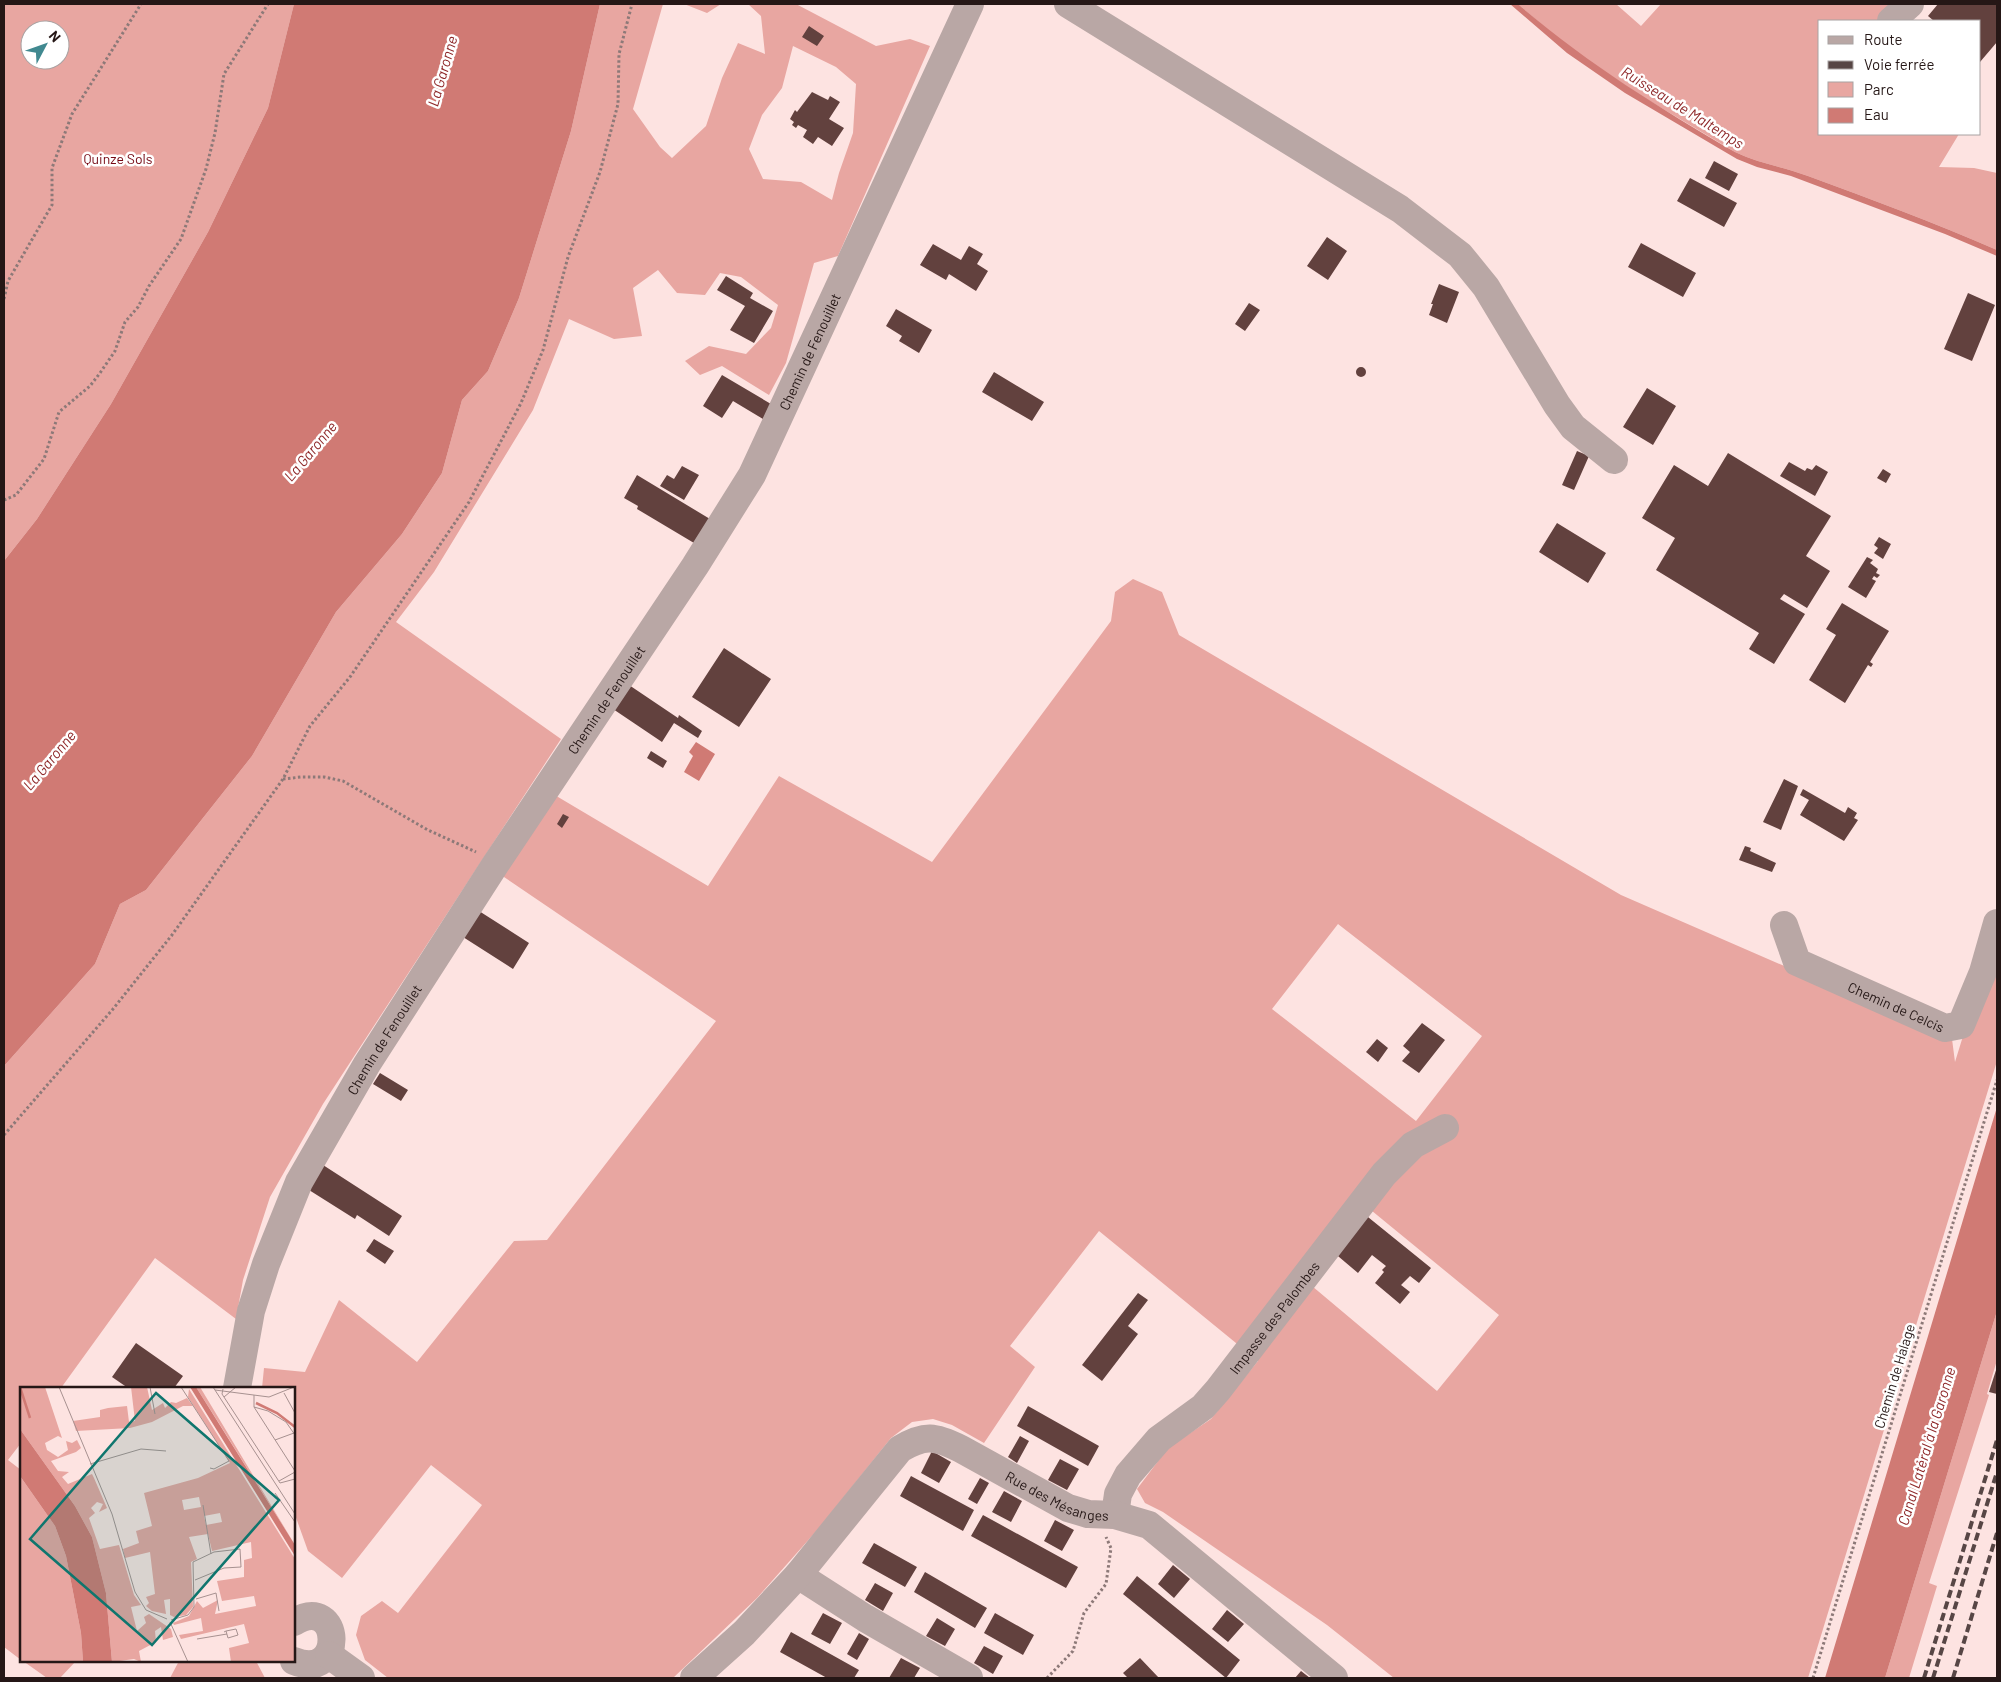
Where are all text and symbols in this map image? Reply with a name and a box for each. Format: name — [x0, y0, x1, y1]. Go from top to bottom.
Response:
north arrow — [20, 20, 70, 70]
legend — [1818, 20, 1981, 135]
text: N — [46, 27, 65, 45]
text: Route — [1864, 30, 1903, 48]
water label: La Garonne — [423, 34, 461, 108]
text: Voie ferrée — [1864, 55, 1935, 73]
water label: Ruisseau de Maltemps — [1619, 62, 1747, 152]
text: Parc — [1864, 80, 1894, 98]
text: Eau — [1864, 105, 1889, 123]
park label: Quinze Sols — [84, 150, 153, 167]
street label: Chemin de Fenouillet — [775, 290, 844, 413]
water label: La Garonne — [280, 417, 340, 484]
street label: Chemin de Fenouillet — [563, 642, 648, 757]
water label: La Garonne — [19, 726, 79, 793]
street label: Chemin de Celcis — [1846, 977, 1947, 1035]
street label: Chemin de Fenouillet — [343, 981, 425, 1097]
street label: Impasse des Palombes — [1225, 1257, 1323, 1377]
street label: Chemin de Halage — [1870, 1322, 1918, 1430]
water label: Canal Latéral à la Garonne — [1893, 1364, 1959, 1527]
inset map — [20, 1387, 295, 1662]
street label: Rue des Mésanges — [1003, 1467, 1109, 1523]

